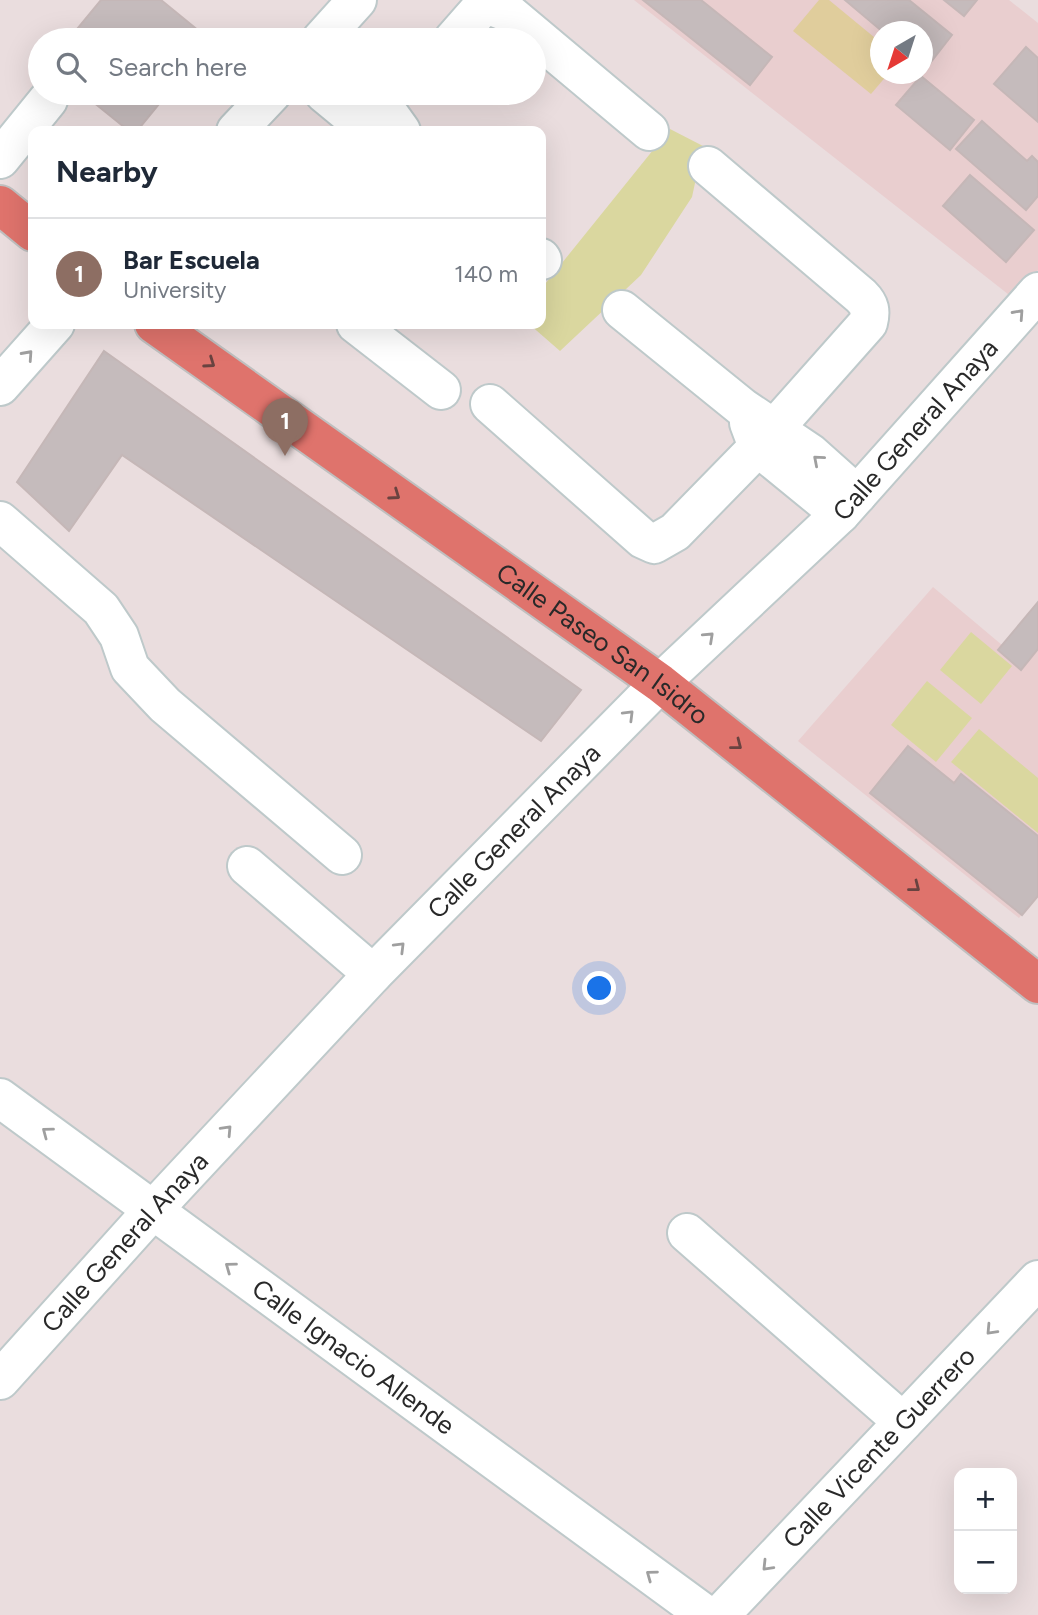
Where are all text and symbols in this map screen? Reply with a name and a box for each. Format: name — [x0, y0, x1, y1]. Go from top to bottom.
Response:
north arrow — [870, 21, 933, 84]
search box — [28, 28, 546, 105]
icon: search — [52, 48, 90, 86]
text: Search here — [108, 51, 247, 83]
text: Nearby — [56, 153, 158, 190]
text: Bar Escuela — [123, 244, 260, 276]
text: 1 — [74, 260, 84, 288]
text: 140 m — [454, 260, 518, 288]
text: University — [123, 276, 226, 304]
one-way arrow — [1011, 309, 1023, 322]
street label: Calle General Anaya — [826, 332, 1005, 527]
one-way arrow — [19, 350, 32, 363]
one-way arrow — [202, 355, 215, 367]
pin: 1 — [262, 398, 308, 456]
one-way arrow — [813, 456, 826, 468]
one-way arrow — [387, 487, 400, 499]
street label: Calle Paseo San Isidro — [490, 556, 715, 732]
one-way arrow — [701, 632, 714, 645]
one-way arrow — [620, 710, 633, 723]
street label: Calle General Anaya — [421, 737, 607, 925]
one-way arrow — [729, 737, 742, 749]
one-way arrow — [908, 878, 920, 891]
one-way arrow — [392, 942, 405, 955]
your location — [582, 971, 616, 1005]
one-way arrow — [219, 1125, 232, 1138]
one-way arrow — [42, 1128, 54, 1141]
street label: Calle General Anaya — [35, 1145, 215, 1339]
one-way arrow — [225, 1263, 238, 1276]
street label: Calle Ignacio Allende — [246, 1272, 461, 1442]
one-way arrow — [987, 1322, 999, 1335]
street label: Calle Vicente Guerrero — [776, 1340, 982, 1555]
map controls — [954, 1468, 1017, 1594]
button: + — [954, 1468, 1017, 1531]
button: − — [954, 1531, 1017, 1594]
one-way arrow — [763, 1558, 775, 1571]
one-way arrow — [646, 1571, 659, 1583]

